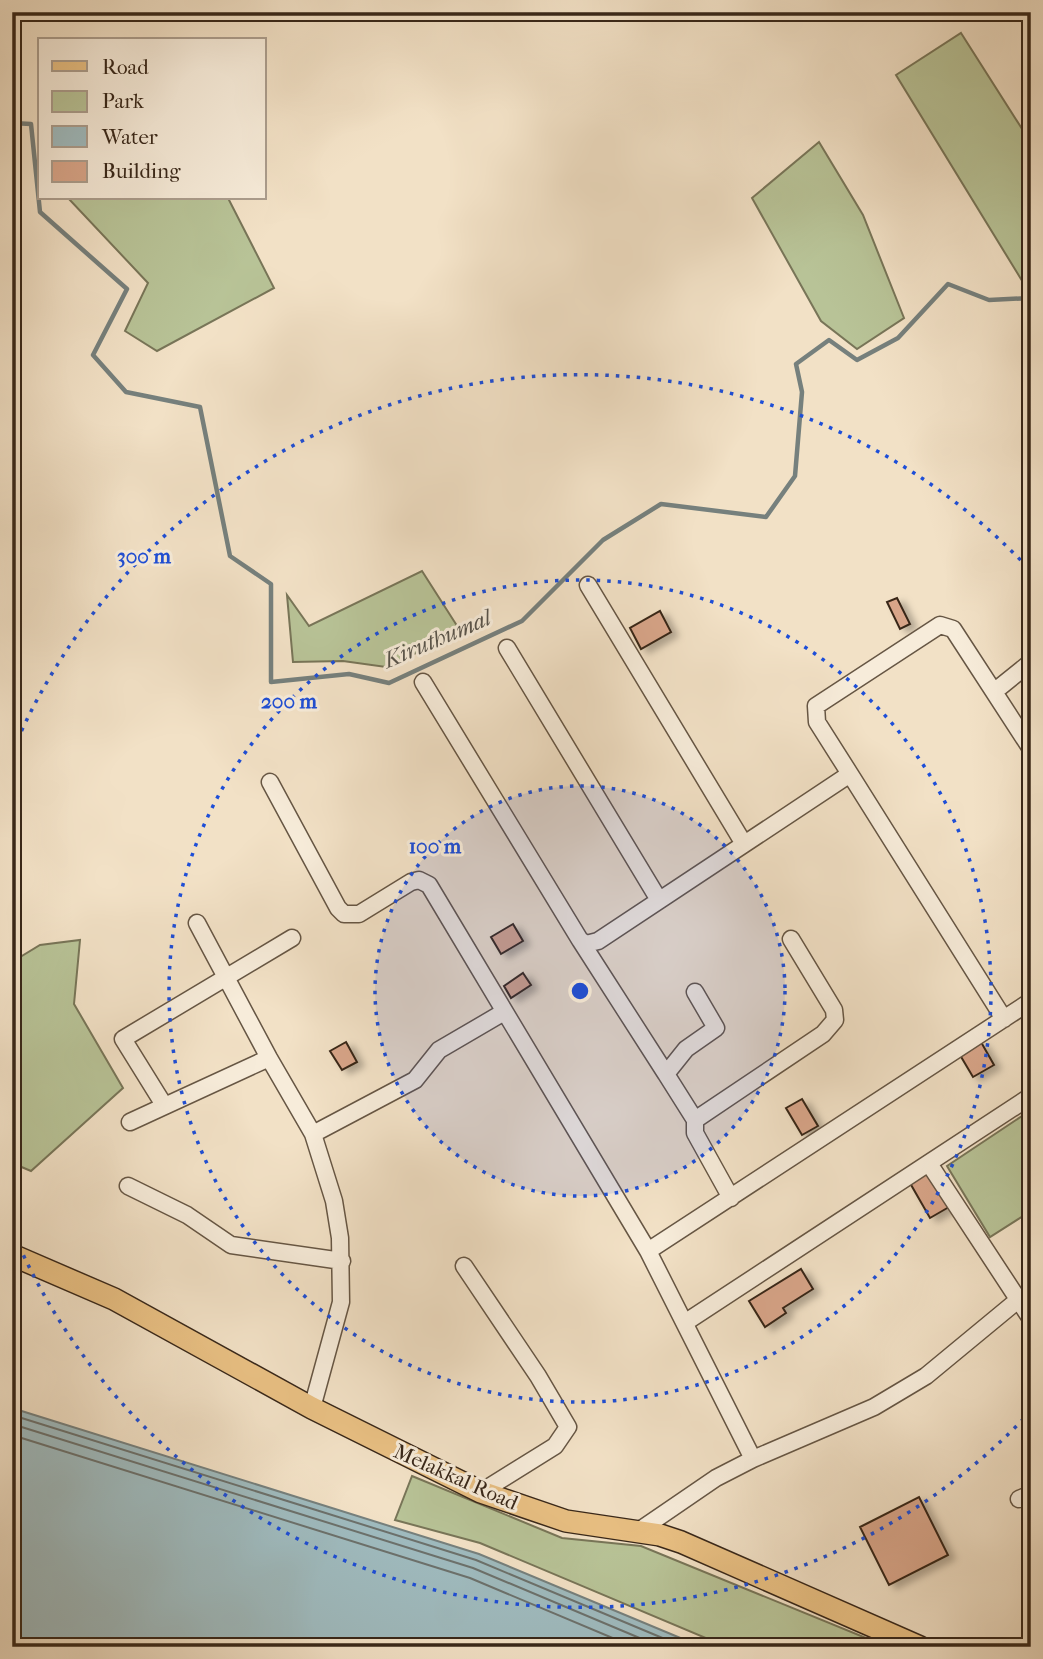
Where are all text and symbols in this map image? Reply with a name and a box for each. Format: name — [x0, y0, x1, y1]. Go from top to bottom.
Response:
legend — [38, 38, 266, 200]
text: Road — [102, 55, 149, 79]
text: Park — [102, 89, 144, 113]
text: Water — [101, 125, 158, 149]
text: Building — [102, 159, 181, 183]
text: 300 m — [117, 544, 171, 568]
water label: Kiruthumal — [378, 603, 497, 674]
text: 200 m — [261, 689, 318, 713]
text: 100 m — [409, 834, 462, 858]
centre of rings — [568, 979, 592, 1003]
street label: Melakkal Road — [390, 1439, 522, 1515]

